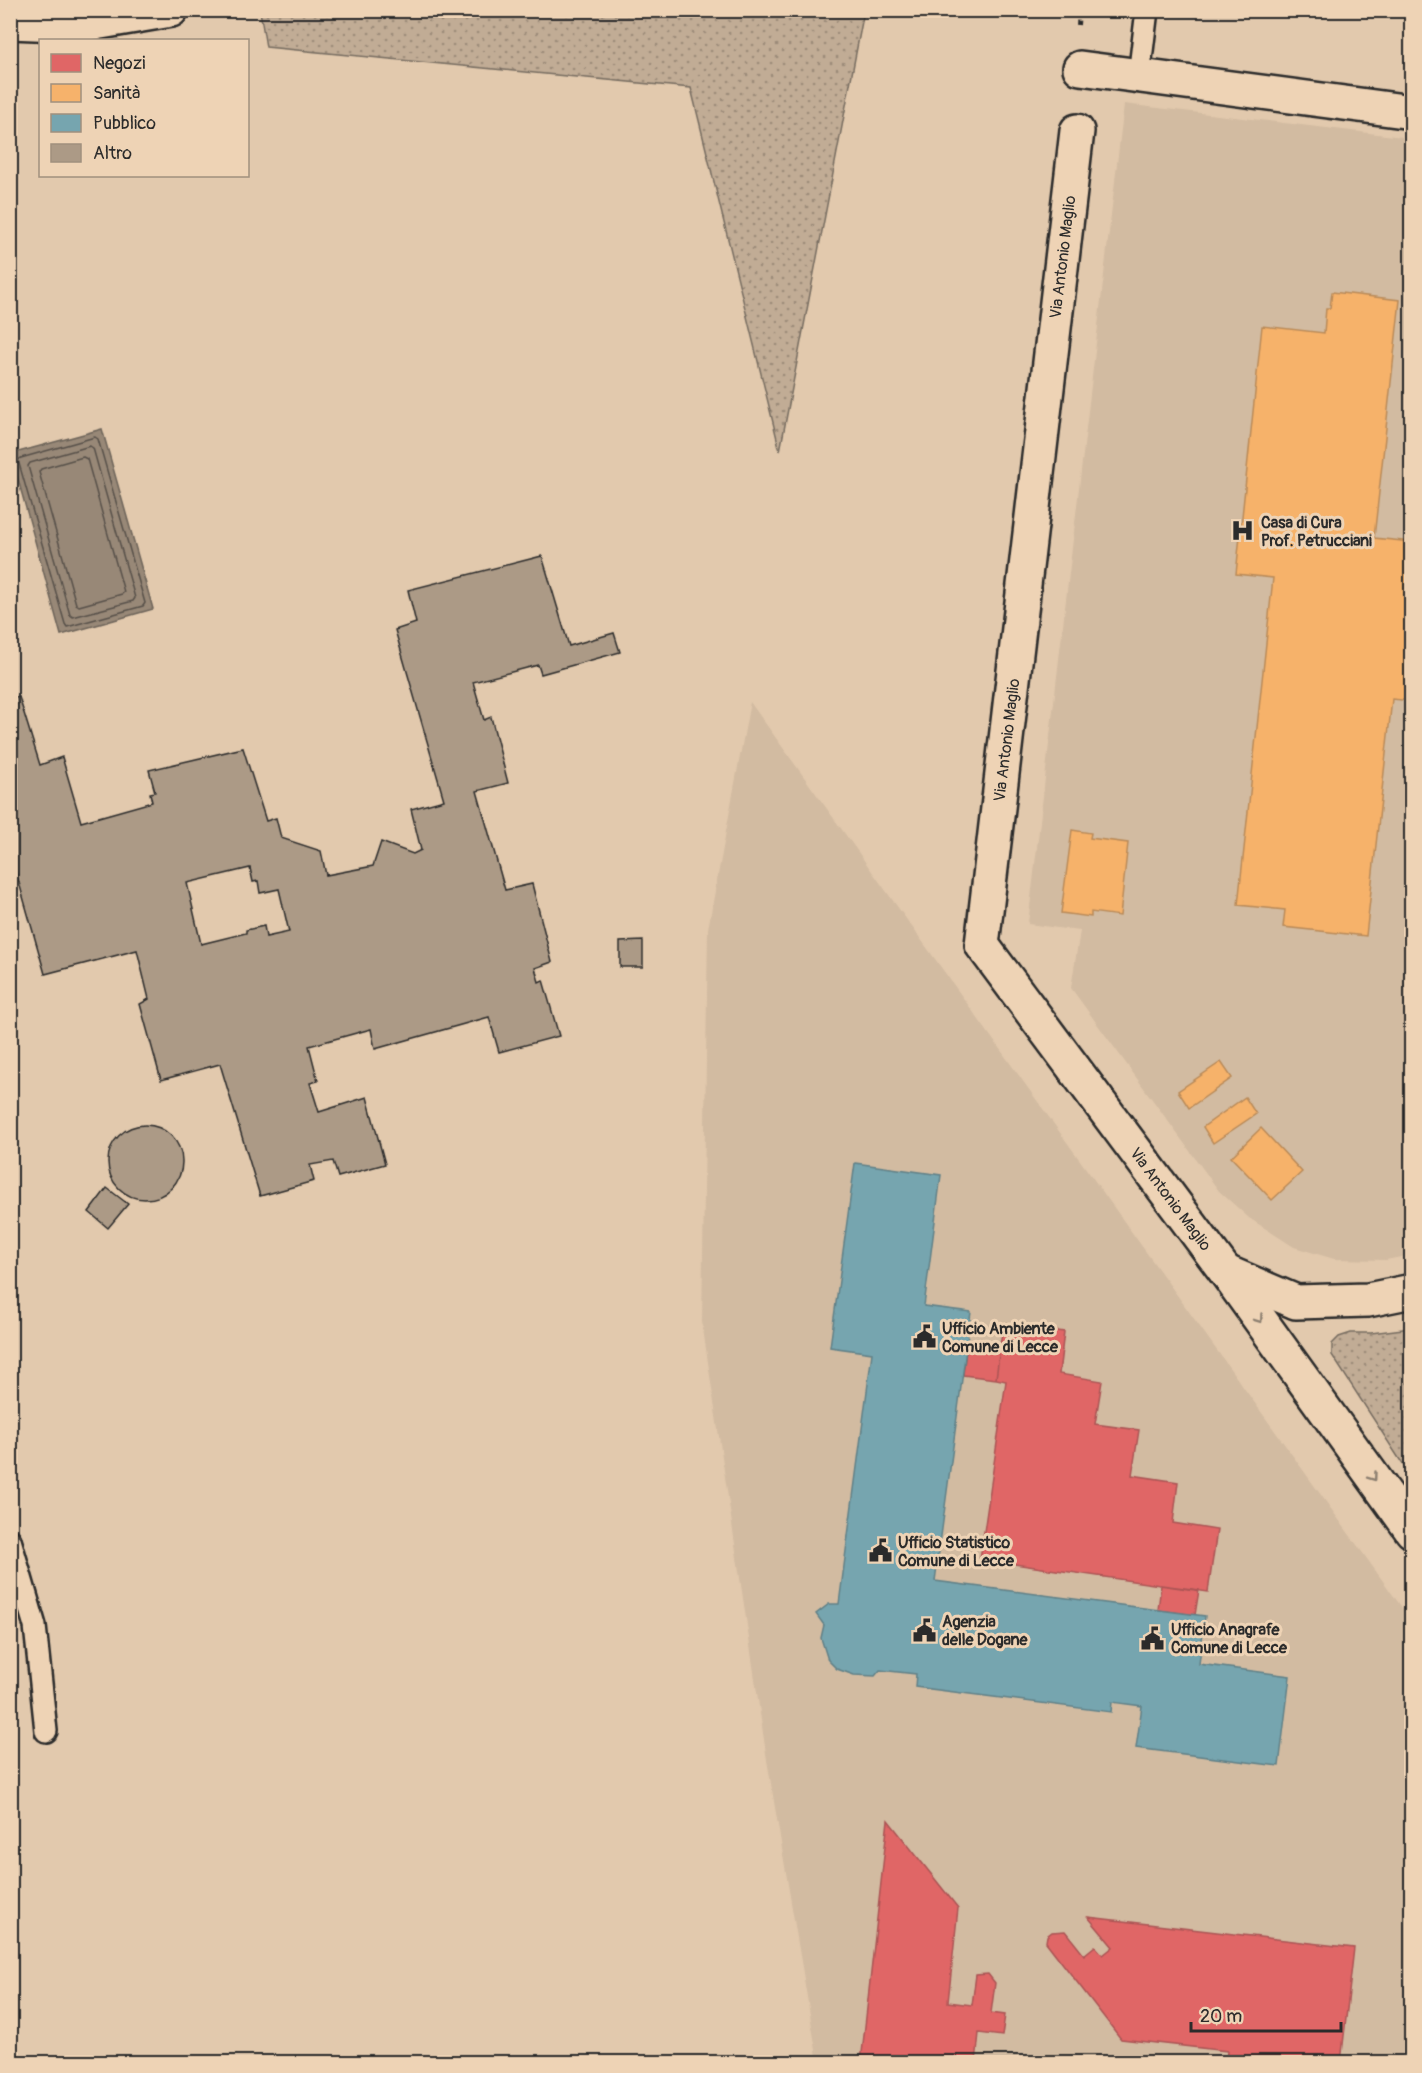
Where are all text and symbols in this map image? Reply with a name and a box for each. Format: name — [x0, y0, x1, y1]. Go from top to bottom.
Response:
legend — [39, 39, 249, 177]
text: Negozi — [93, 52, 145, 75]
text: Sanità — [93, 82, 140, 105]
text: Pubblico — [93, 112, 156, 135]
text: Altro — [93, 142, 132, 165]
street label: Via Antonio Maglio — [1046, 194, 1081, 320]
place label: Casa di Cura Prof. Petrucciani — [1261, 513, 1372, 551]
hospital icon: Casa di Cura Prof. Petrucciani — [1230, 518, 1256, 544]
street label: Via Antonio Maglio — [990, 677, 1025, 803]
street label: Via Antonio Maglio — [1125, 1144, 1216, 1255]
one-way arrow — [1252, 1312, 1263, 1323]
place label: Ufficio Ambiente Comune di Lecce — [942, 1319, 1059, 1357]
public building icon: Ufficio Ambiente Comune di Lecce — [911, 1324, 937, 1350]
one-way arrow — [1366, 1471, 1377, 1482]
place label: Ufficio Statistico Comune di Lecce — [898, 1533, 1015, 1571]
public building icon: Ufficio Statistico Comune di Lecce — [867, 1538, 893, 1564]
place label: Agenzia delle Dogane — [942, 1612, 1029, 1650]
public building icon: Agenzia delle Dogane — [911, 1617, 937, 1643]
place label: Ufficio Anagrafe Comune di Lecce — [1171, 1620, 1288, 1658]
public building icon: Ufficio Anagrafe Comune di Lecce — [1140, 1625, 1166, 1651]
scale bar — [1191, 1995, 1341, 2033]
text: 20 m — [1200, 2005, 1242, 2028]

